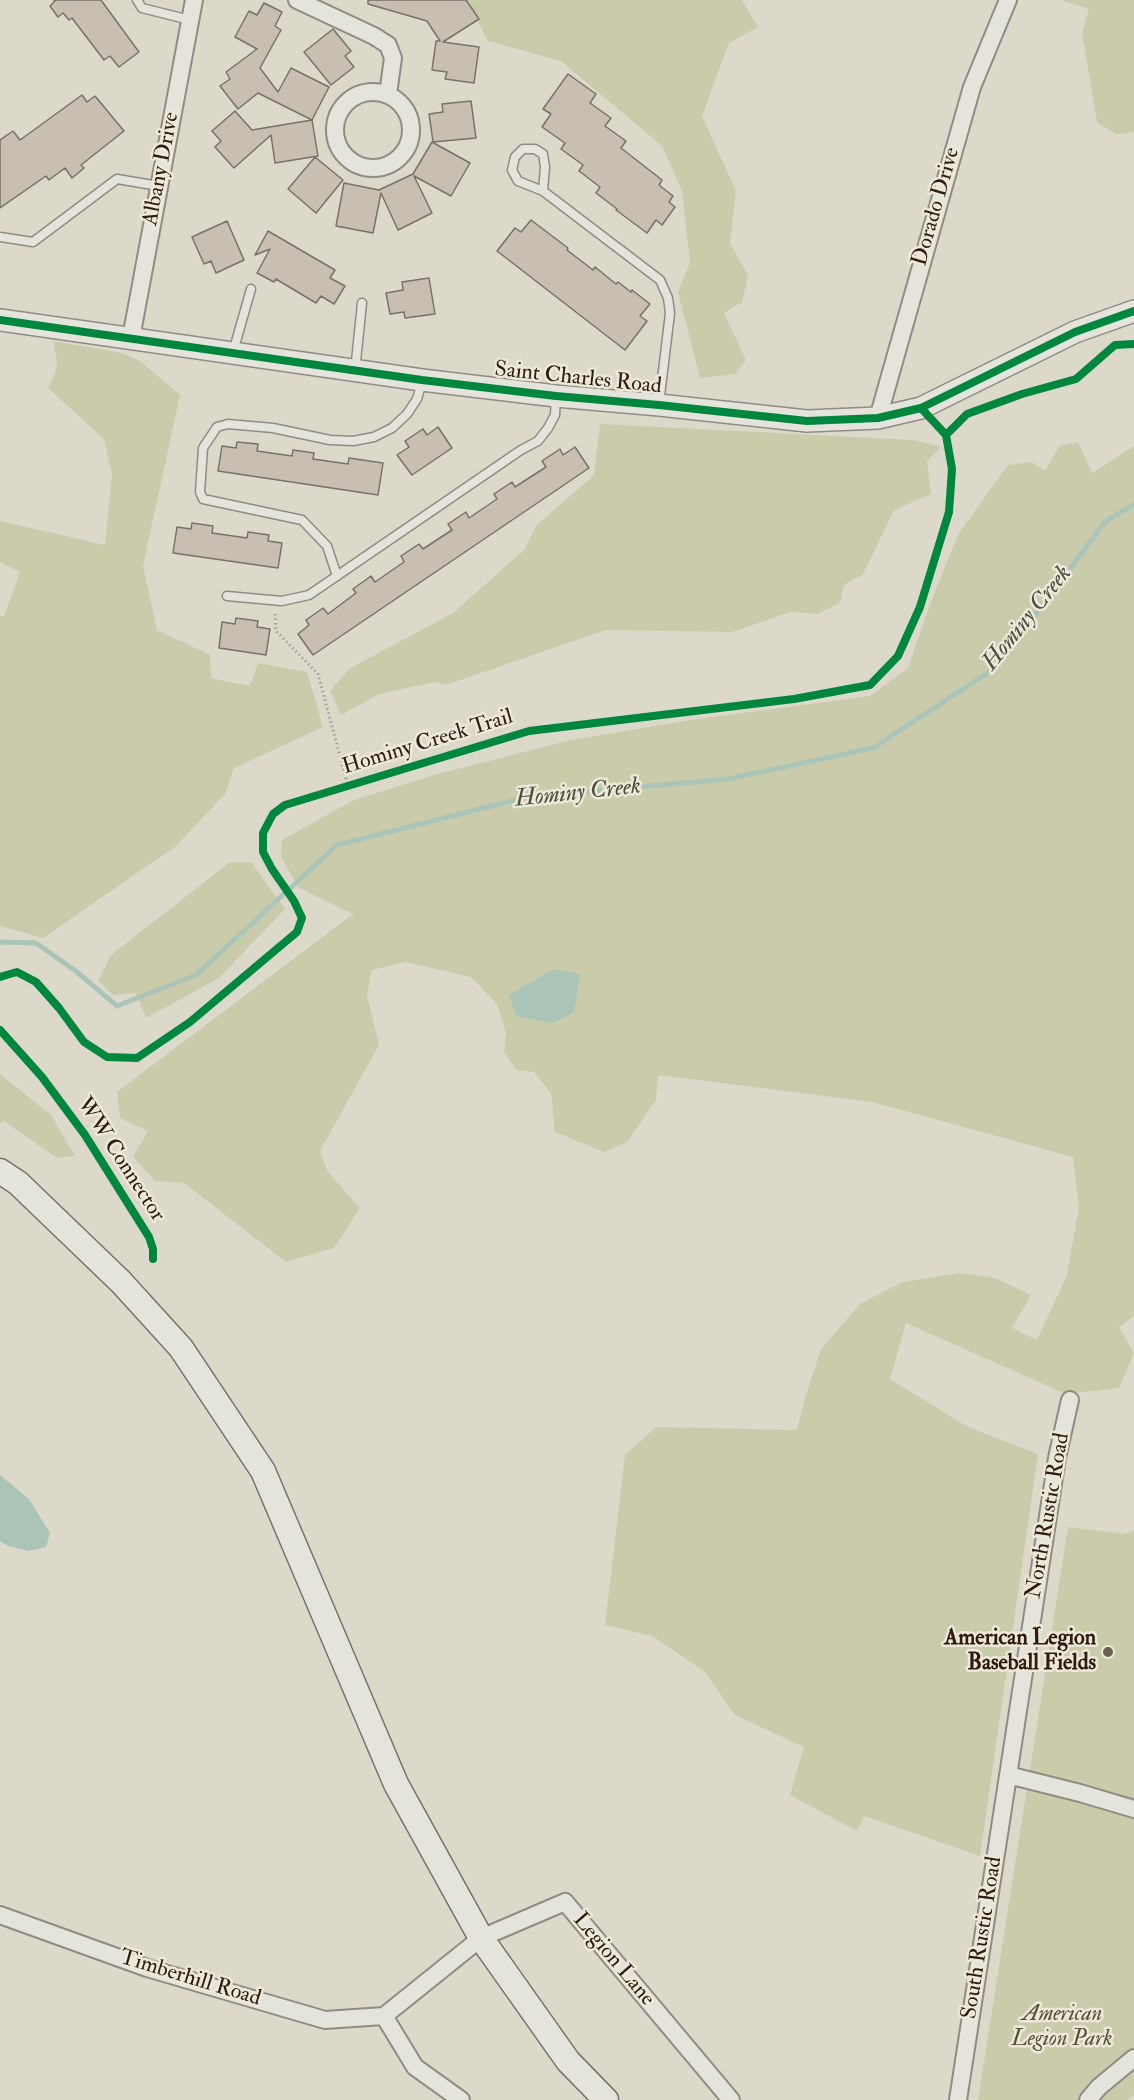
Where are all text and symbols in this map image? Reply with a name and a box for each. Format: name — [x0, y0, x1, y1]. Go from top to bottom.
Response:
street label: Albany Drive — [138, 110, 186, 228]
street label: Dorado Drive — [907, 145, 967, 269]
street label: Saint Charles Road — [493, 357, 663, 401]
water label: Hominy Creek — [977, 561, 1079, 677]
street label: Hominy Creek Trail — [340, 705, 516, 781]
water label: Hominy Creek — [514, 773, 642, 815]
street label: WW Connector — [70, 1093, 170, 1227]
street label: North Rustic Road — [1021, 1431, 1077, 1601]
place label: American Legion Baseball Fields — [944, 1626, 1096, 1678]
marker: American Legion Baseball Fields — [1101, 1645, 1115, 1659]
street label: South Rustic Road — [957, 1855, 1009, 2021]
street label: Legion Lane — [566, 1908, 660, 2012]
street label: Timberhill Road — [116, 1945, 264, 2013]
park label: American Legion Park — [1012, 2002, 1112, 2054]

